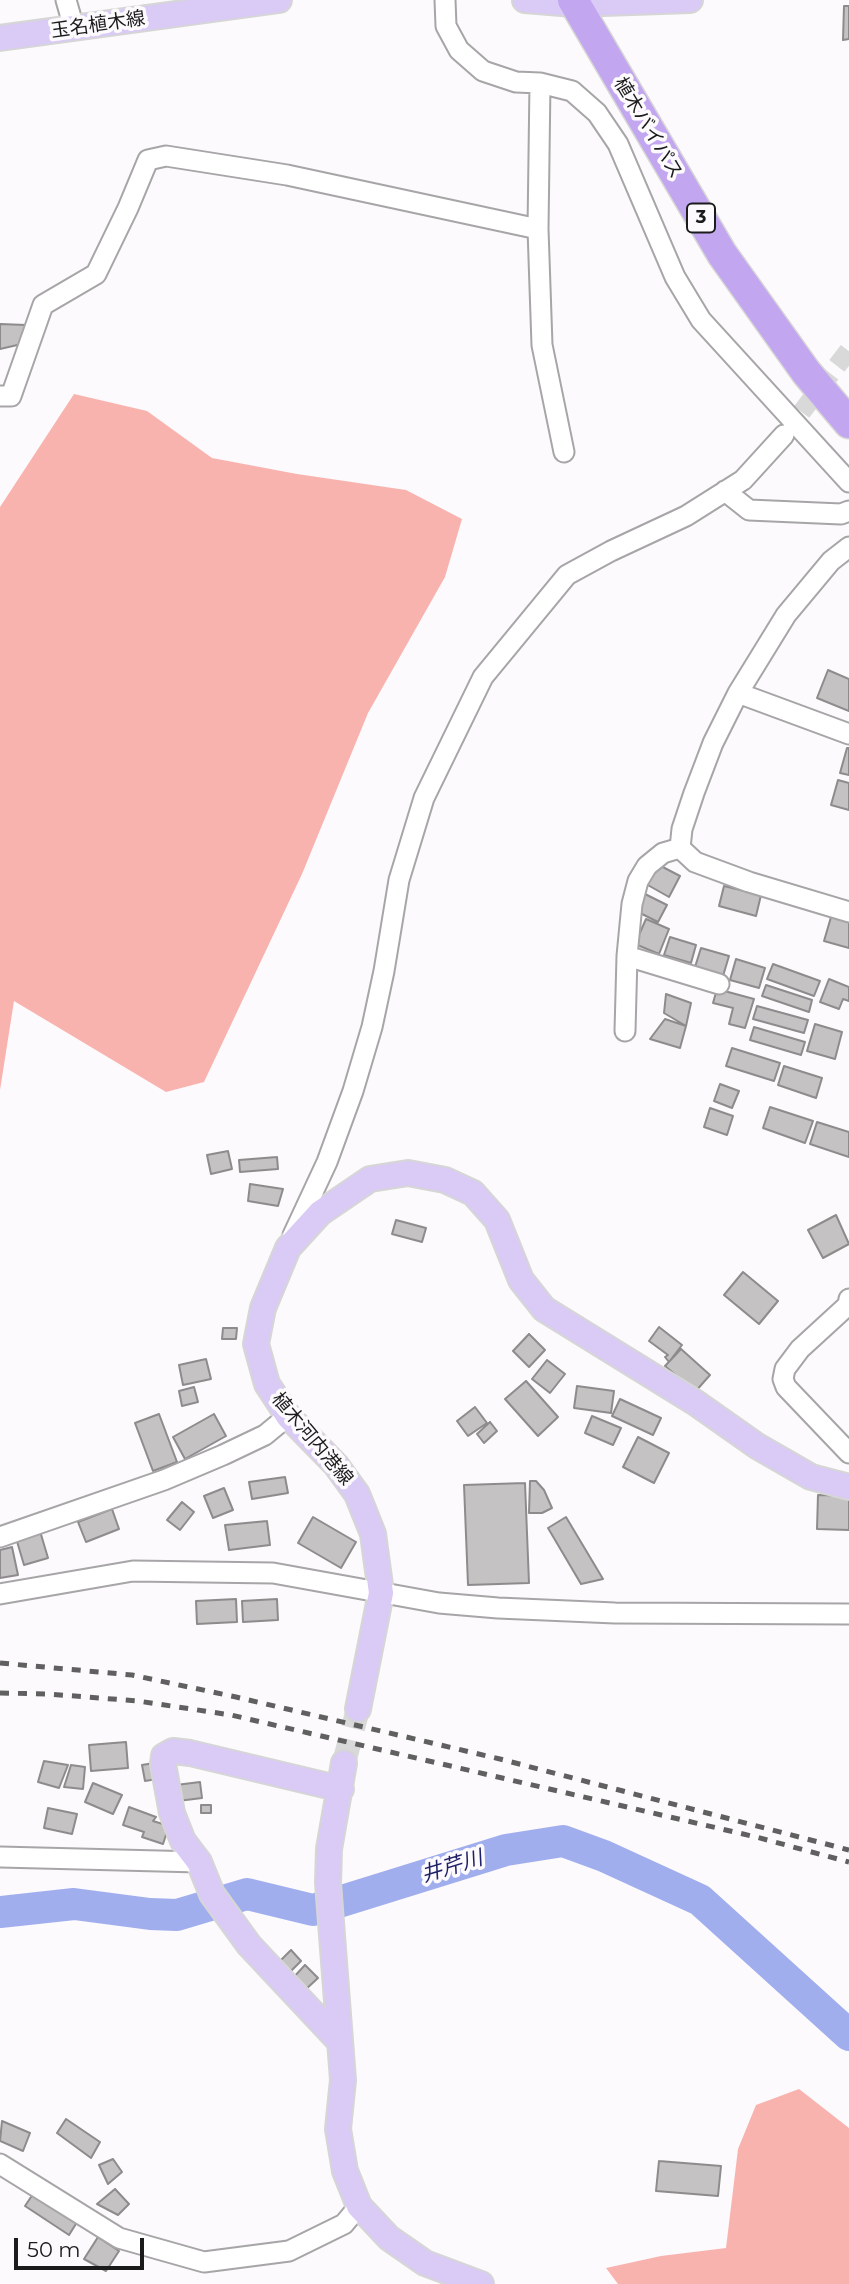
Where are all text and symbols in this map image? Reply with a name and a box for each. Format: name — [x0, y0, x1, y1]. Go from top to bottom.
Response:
street label: 玉名植木線 — [49, 7, 147, 43]
street label: 植木バイパス — [609, 73, 687, 183]
road number: 3 — [687, 204, 715, 232]
street label: 植木河内港線 — [267, 1388, 357, 1490]
water label: 井芹川 — [418, 1846, 486, 1888]
scale bar — [18, 2224, 147, 2268]
text: 50 m — [27, 2237, 81, 2262]

